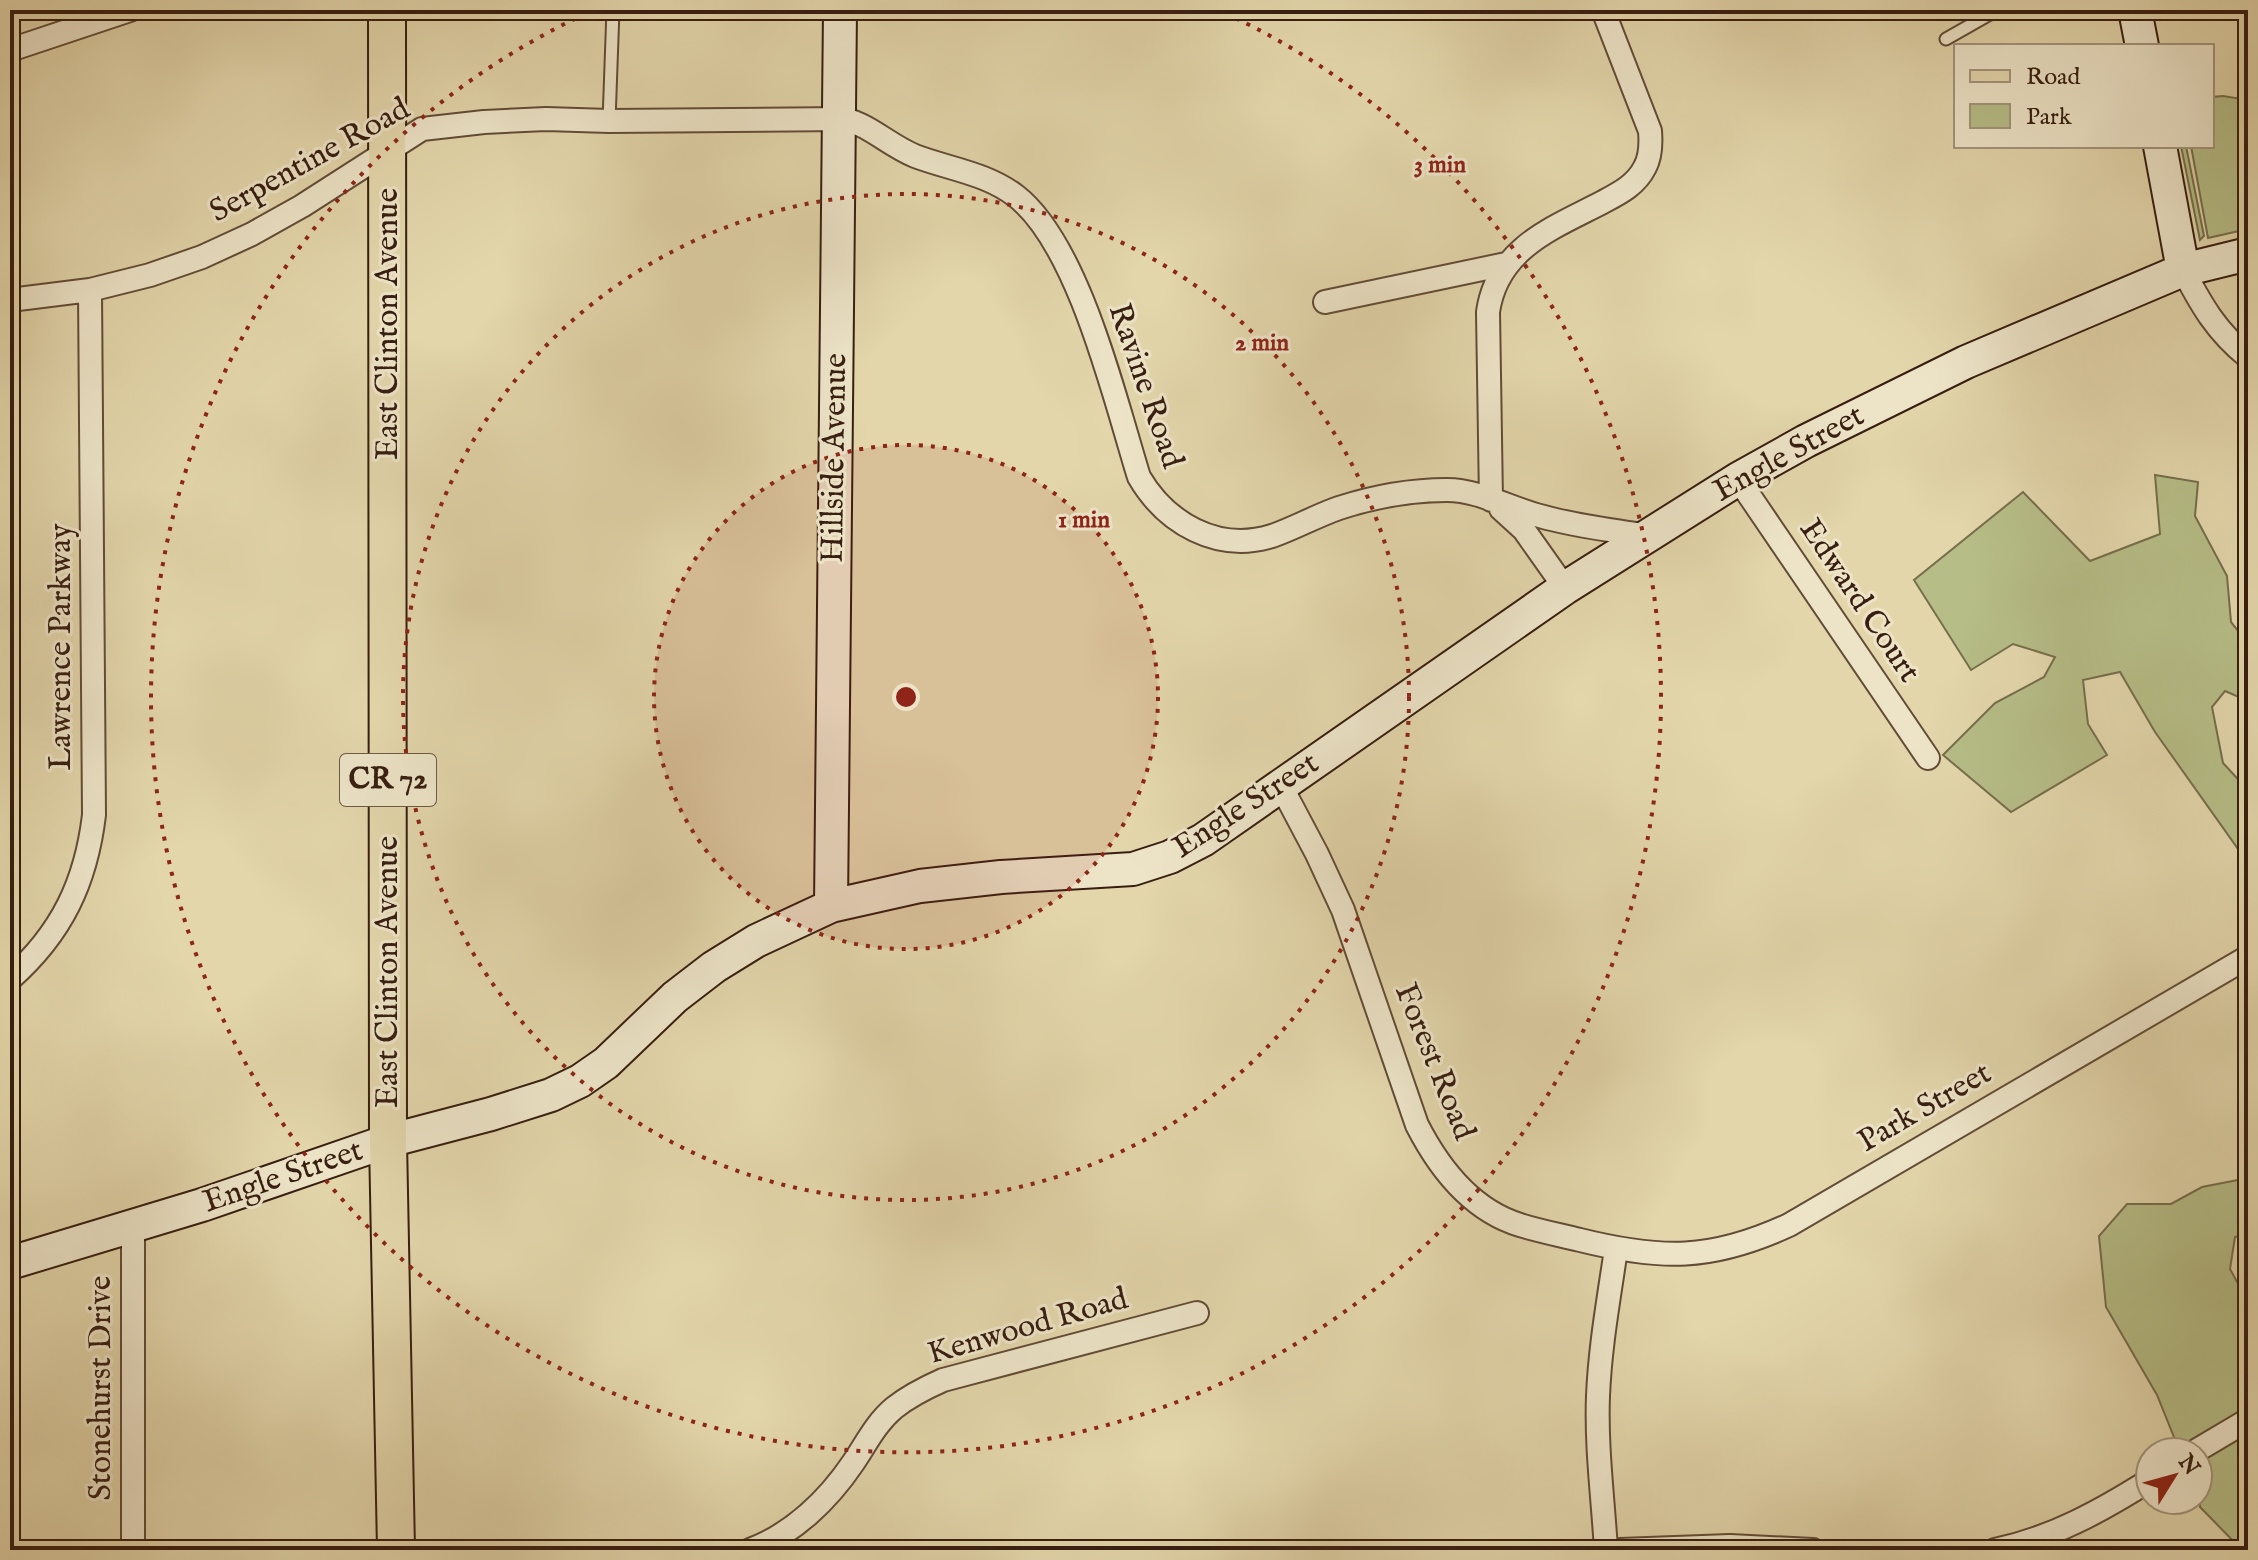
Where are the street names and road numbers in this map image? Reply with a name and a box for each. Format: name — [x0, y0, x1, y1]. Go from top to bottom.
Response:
street label: Serpentine Road — [203, 89, 418, 233]
street label: East Clinton Avenue — [368, 188, 409, 460]
street label: Ravine Road — [1098, 298, 1193, 475]
street label: Hillside Avenue — [813, 353, 857, 563]
street label: Engle Street — [1706, 396, 1872, 512]
street label: Edward Court — [1789, 511, 1929, 691]
street label: Lawrence Parkway — [41, 523, 82, 770]
street label: Engle Street — [1165, 743, 1327, 868]
road number: CR 72 — [340, 754, 436, 806]
street label: East Clinton Avenue — [368, 836, 409, 1108]
street label: Forest Road — [1384, 978, 1484, 1147]
street label: Park Street — [1851, 1053, 1999, 1163]
street label: Engle Street — [198, 1131, 368, 1223]
street label: Stonehurst Drive — [81, 1275, 122, 1501]
street label: Kenwood Road — [923, 1279, 1134, 1375]

